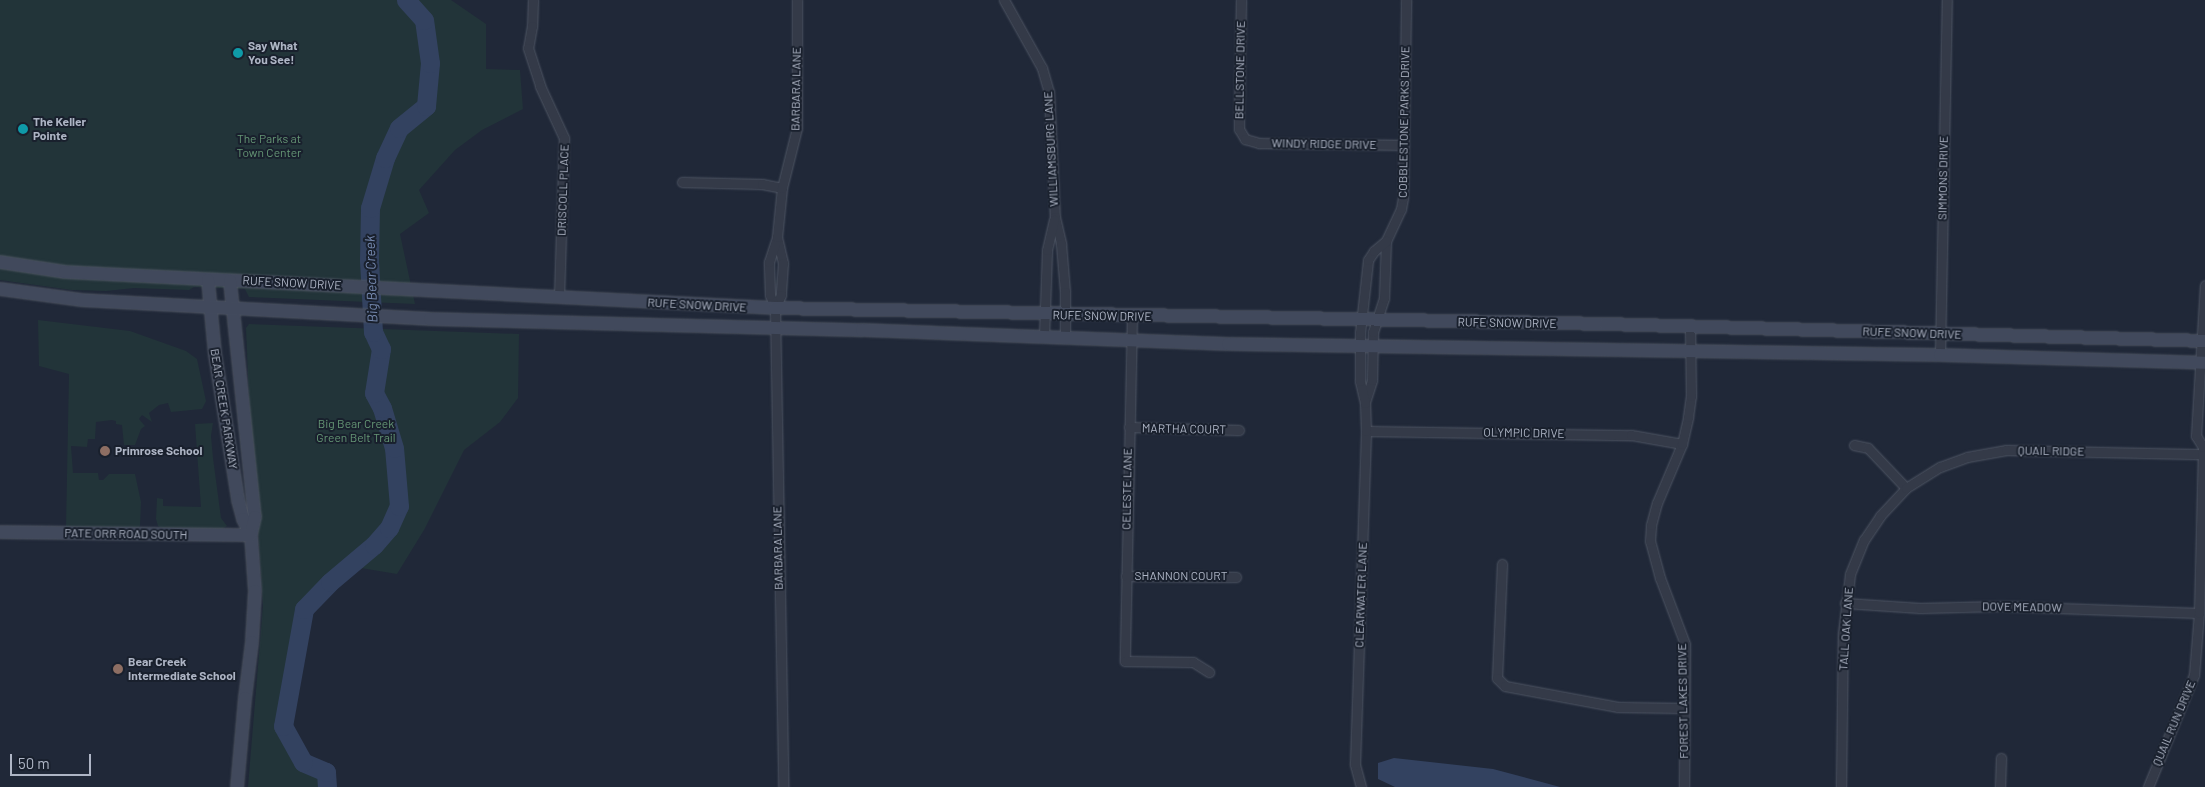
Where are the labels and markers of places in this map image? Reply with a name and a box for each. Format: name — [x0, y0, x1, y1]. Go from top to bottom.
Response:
place label: Say What You See! — [248, 39, 298, 67]
marker: Say What You See! — [232, 47, 244, 59]
place label: The Keller Pointe — [33, 115, 86, 143]
marker: The Keller Pointe — [17, 123, 29, 135]
place label: Primrose School — [115, 444, 202, 458]
marker: Primrose School — [99, 445, 111, 457]
place label: Bear Creek Intermediate School — [128, 655, 236, 683]
marker: Bear Creek Intermediate School — [112, 663, 124, 675]

